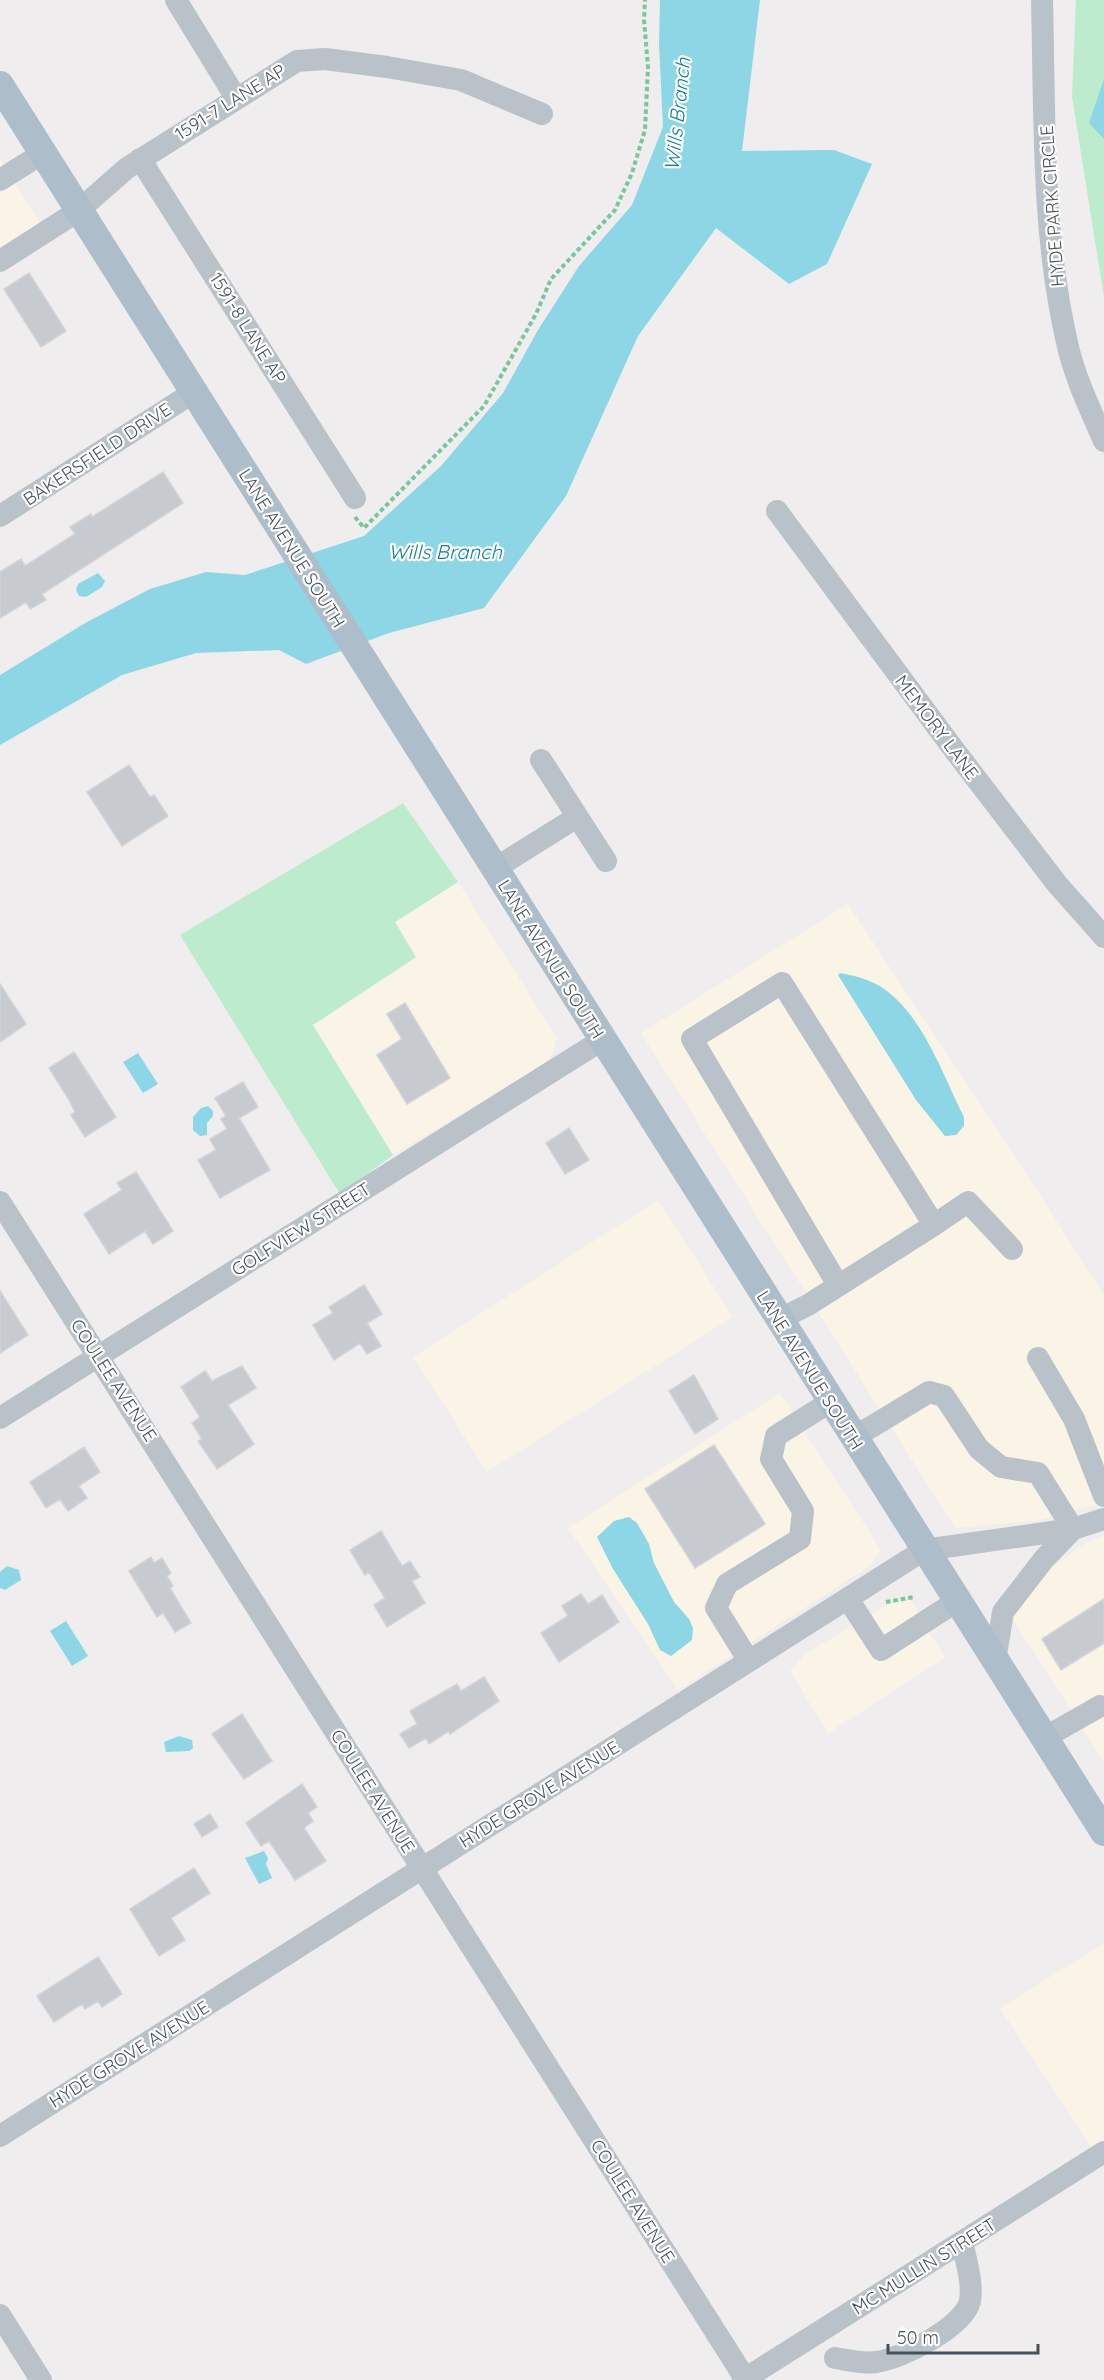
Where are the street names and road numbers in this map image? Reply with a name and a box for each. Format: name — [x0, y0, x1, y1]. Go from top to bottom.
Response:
street label: 1591-7 LANE AP — [170, 59, 290, 145]
street label: HYDE PARK CIRCLE — [1035, 125, 1069, 287]
street label: 1591-8 LANE AP — [205, 268, 291, 388]
street label: BAKERSFIELD DRIVE — [19, 398, 175, 510]
street label: LANE AVENUE SOUTH — [234, 464, 350, 632]
street label: MEMORY LANE — [890, 670, 984, 784]
street label: LANE AVENUE SOUTH — [493, 875, 609, 1043]
street label: GOLFVIEW STREET — [227, 1177, 375, 1281]
street label: LANE AVENUE SOUTH — [752, 1286, 868, 1454]
street label: COULEE AVENUE — [66, 1314, 162, 1446]
street label: COULEE AVENUE — [326, 1725, 420, 1857]
street label: HYDE GROVE AVENUE — [455, 1735, 623, 1853]
street label: HYDE GROVE AVENUE — [45, 1995, 213, 2113]
street label: COULEE AVENUE — [586, 2135, 680, 2267]
street label: MC MULLIN STREET — [848, 2212, 1000, 2320]

